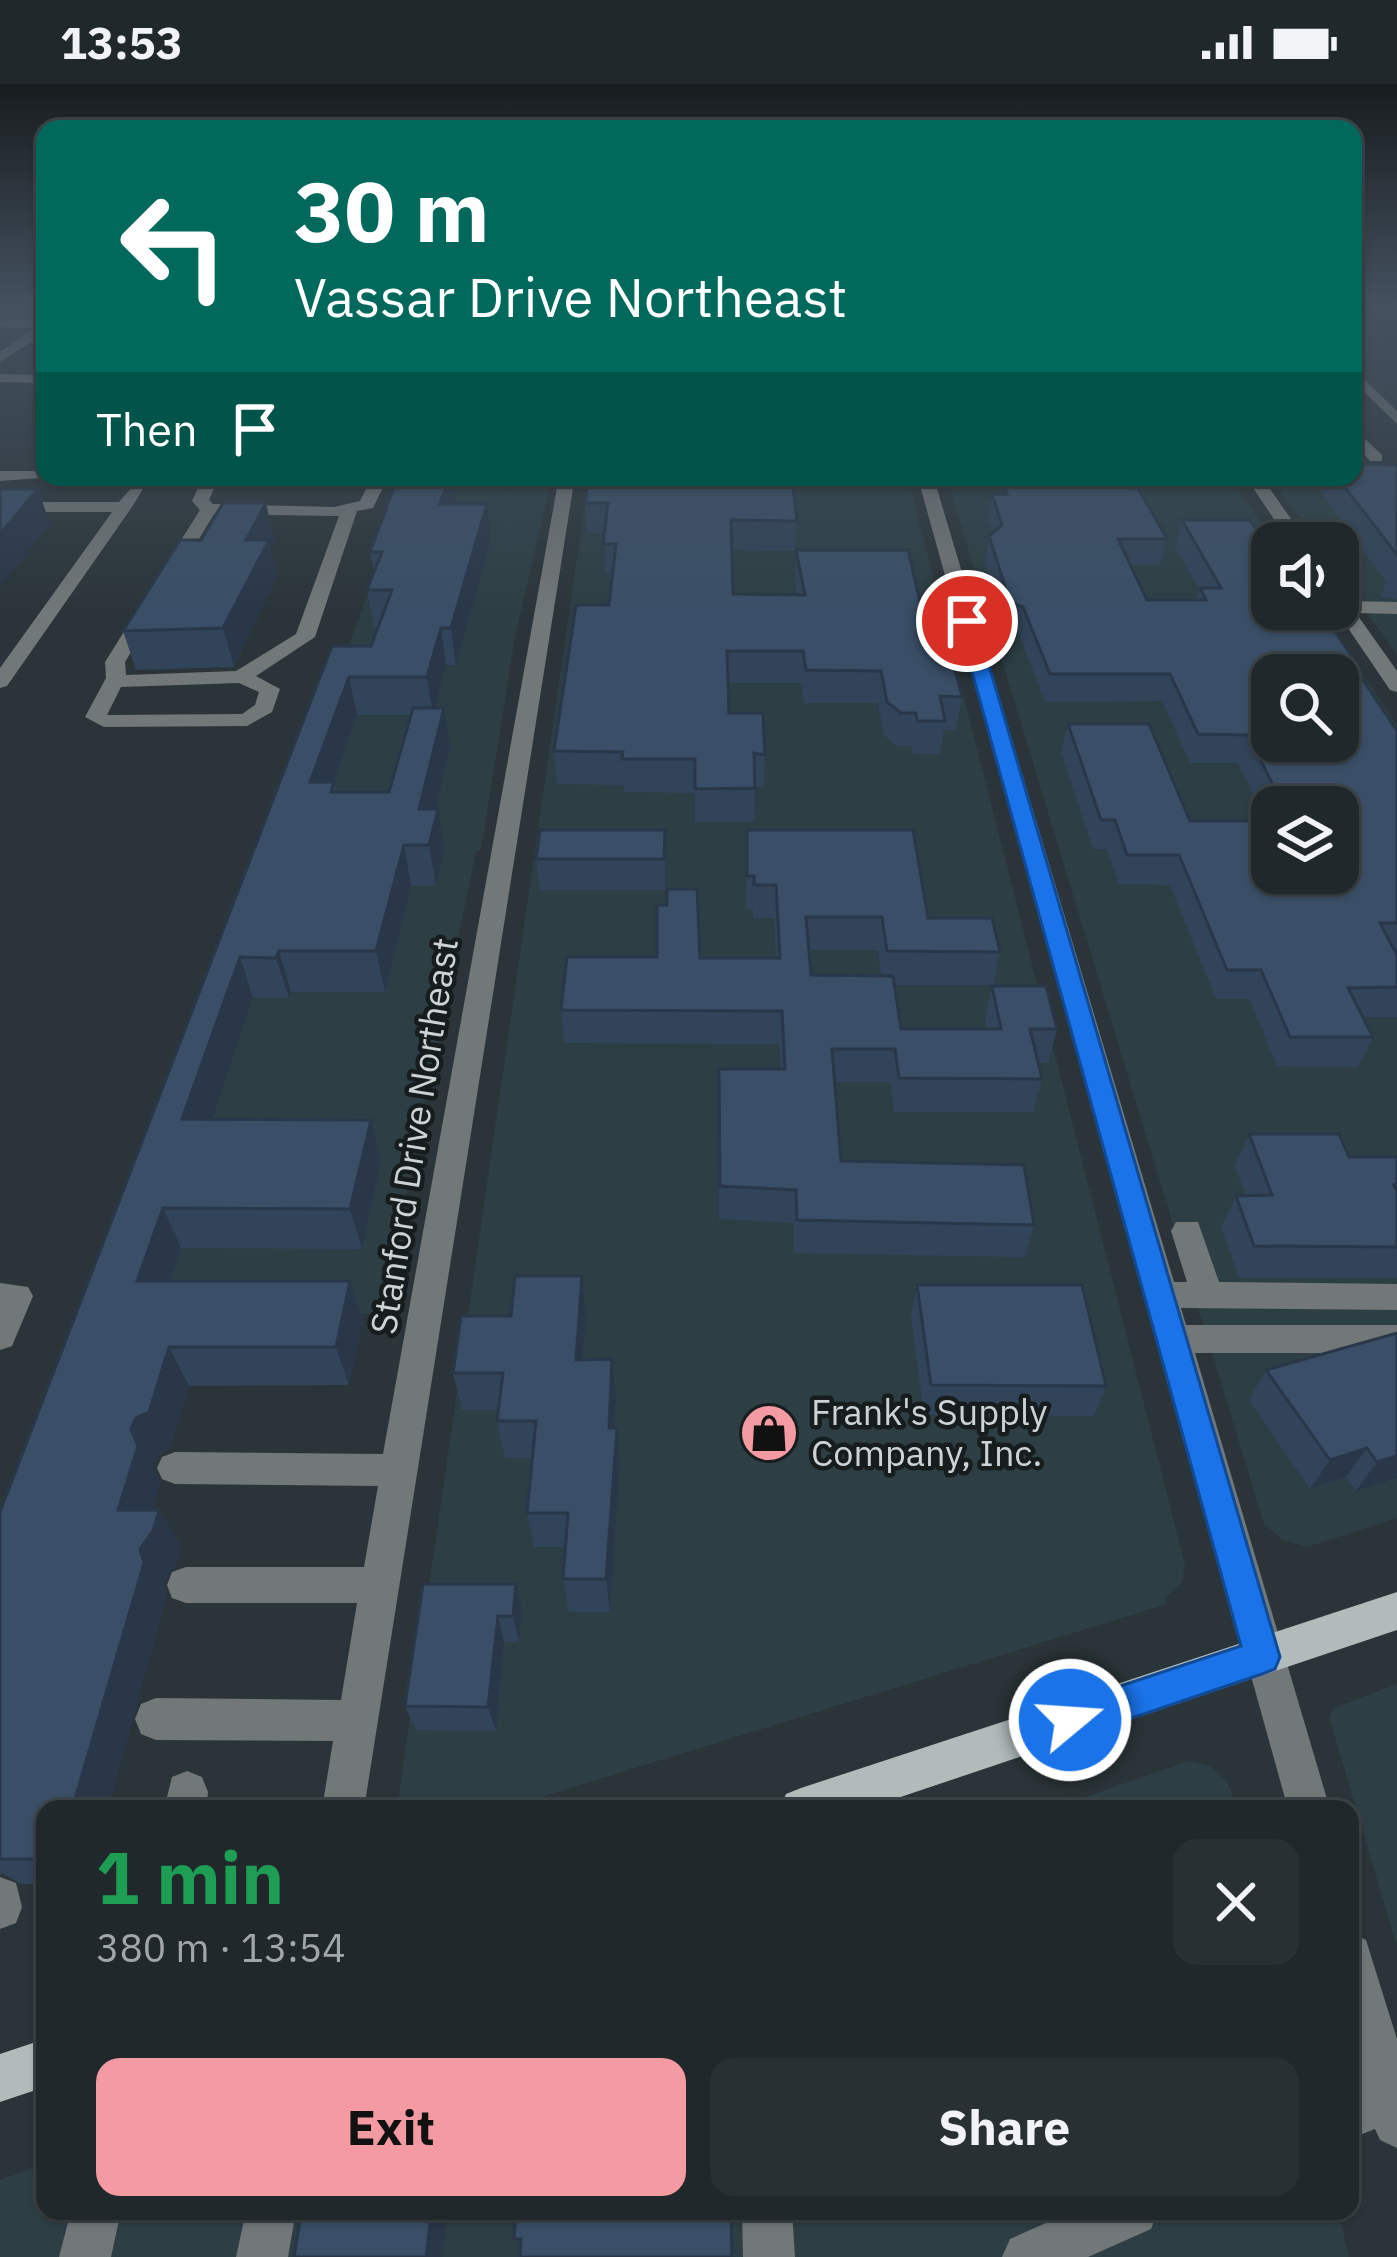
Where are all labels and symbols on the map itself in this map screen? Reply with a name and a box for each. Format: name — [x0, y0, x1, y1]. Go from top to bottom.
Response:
pin — [916, 570, 1018, 672]
street label: Stanford Drive Northeast — [359, 935, 468, 1337]
place label: Frank's Supply Company, Inc. — [811, 1388, 1047, 1476]
shop icon: Frank's Supply Company, Inc. — [738, 1402, 800, 1464]
position arrow — [1007, 1657, 1133, 1783]

